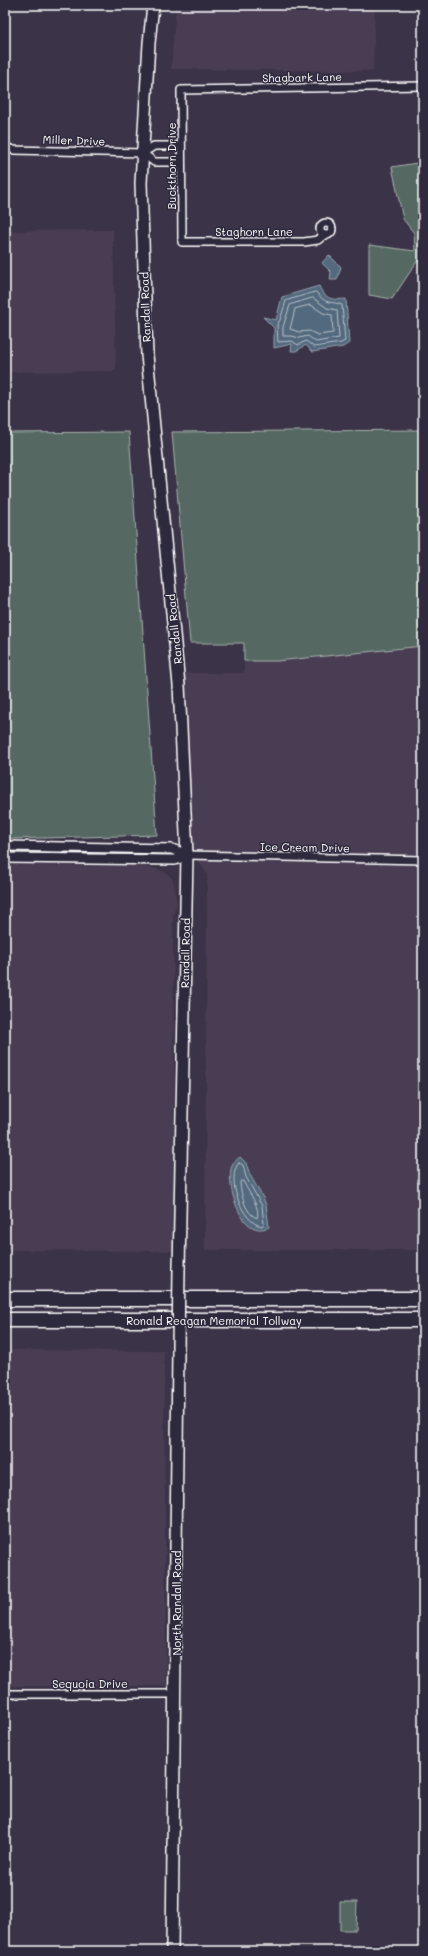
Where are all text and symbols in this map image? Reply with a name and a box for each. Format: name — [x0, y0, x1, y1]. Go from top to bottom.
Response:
street label: Shagbark Lane — [262, 69, 342, 85]
street label: Buckthorn Drive — [164, 122, 179, 209]
street label: Miller Drive — [42, 131, 106, 149]
street label: Staghorn Lane — [215, 224, 293, 239]
street label: Randall Road — [136, 272, 154, 342]
street label: Randall Road — [163, 593, 185, 665]
street label: Ice Cream Drive — [260, 839, 350, 855]
street label: Randall Road — [177, 918, 193, 988]
street label: Ronald Reagan Memorial Tollway — [126, 1313, 302, 1328]
street label: North Randall Road — [169, 1550, 184, 1656]
street label: Sequoia Drive — [52, 1676, 128, 1691]

